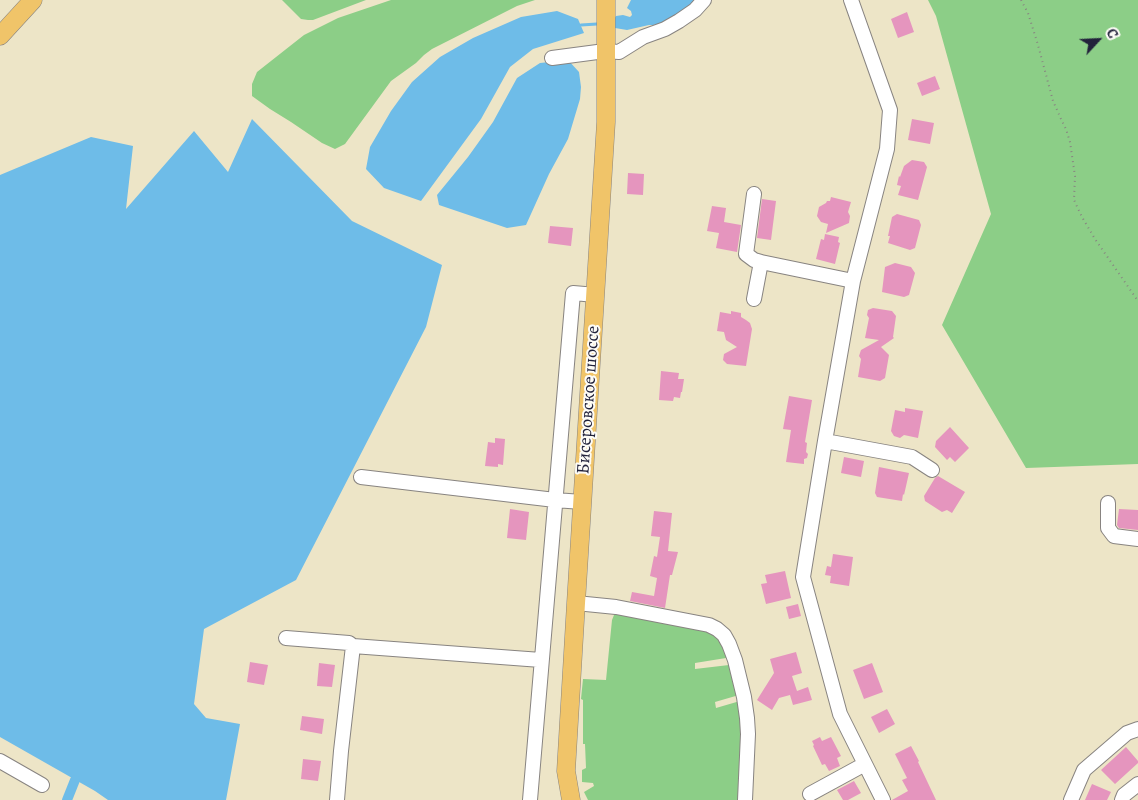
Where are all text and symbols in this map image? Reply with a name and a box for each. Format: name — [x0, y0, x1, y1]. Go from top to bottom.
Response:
north arrow — [1073, 15, 1123, 65]
text: С — [1102, 26, 1122, 41]
street label: Бисеровское шоссе — [573, 325, 605, 475]

